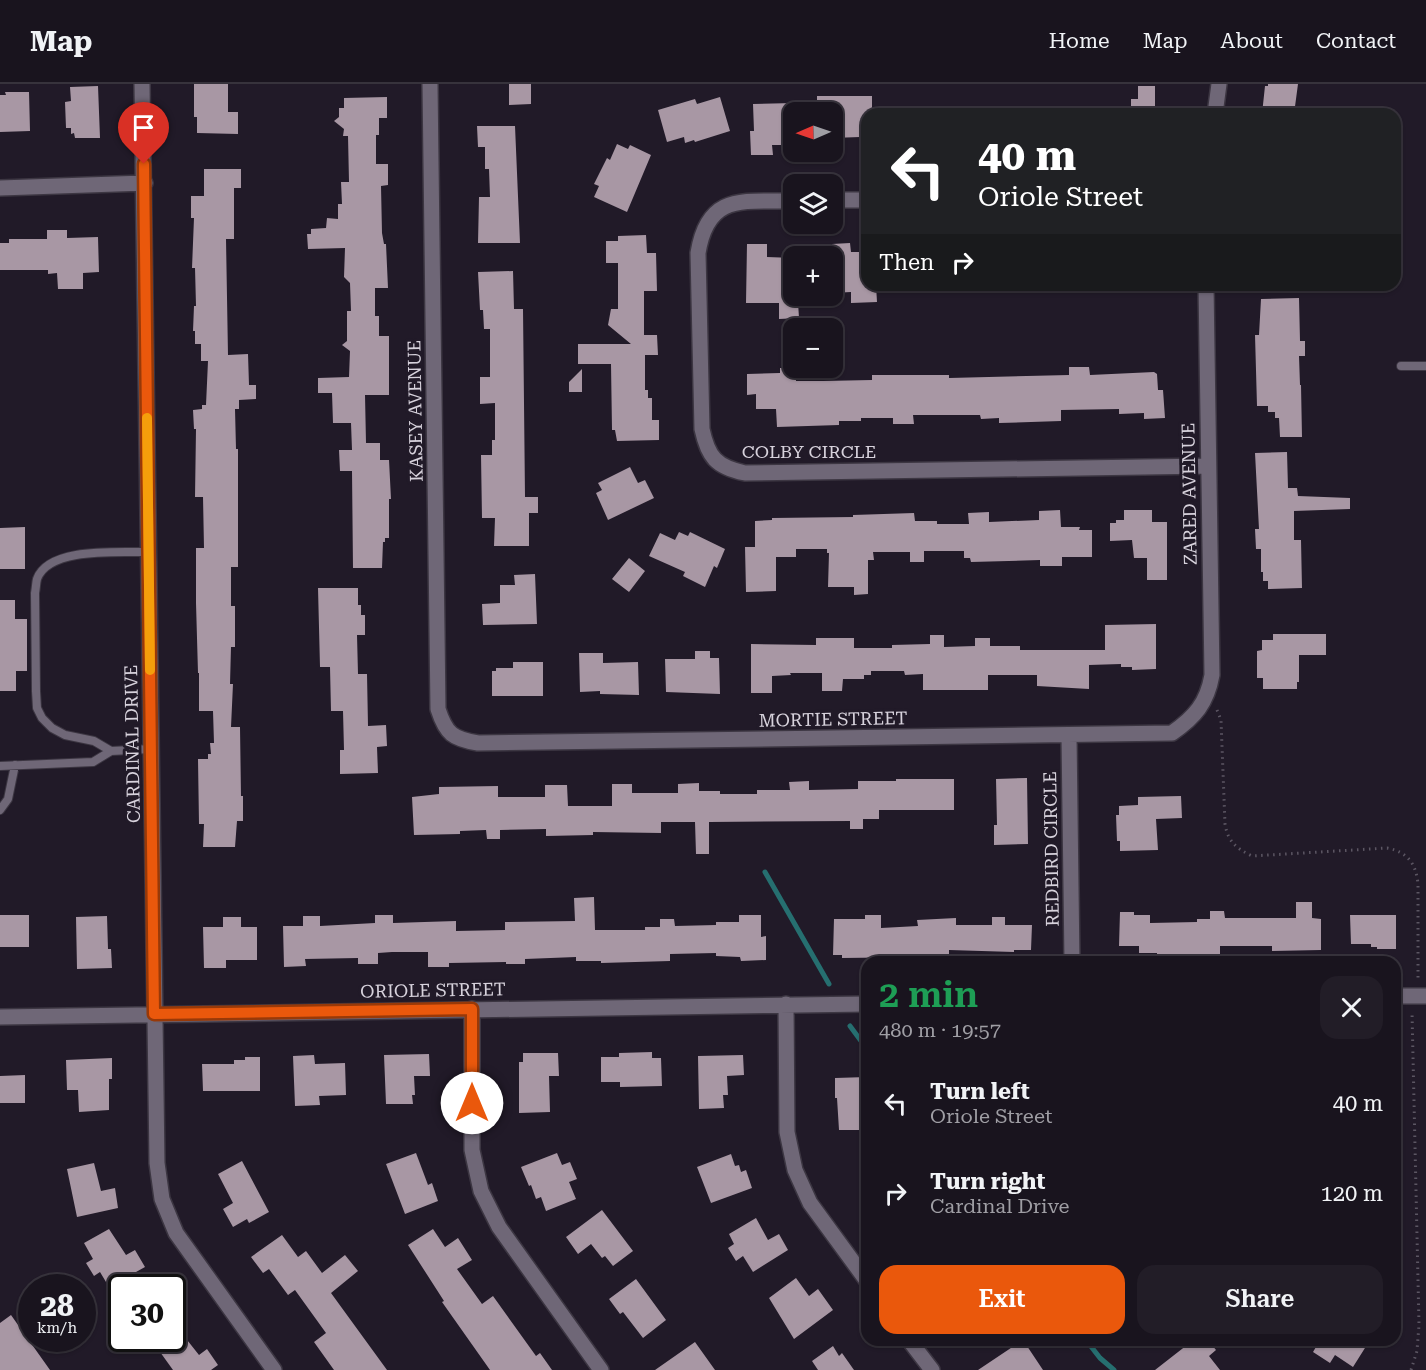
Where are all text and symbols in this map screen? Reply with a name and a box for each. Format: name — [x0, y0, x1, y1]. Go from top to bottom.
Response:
text: Map — [30, 25, 92, 58]
text: Home — [1049, 29, 1110, 53]
text: Map — [1143, 29, 1188, 53]
text: About — [1221, 29, 1283, 53]
text: Contact — [1316, 29, 1396, 53]
pin — [118, 102, 169, 164]
north arrow — [783, 102, 843, 162]
map controls — [783, 102, 843, 378]
icon: arrive — [127, 111, 160, 144]
text: 40 m — [978, 131, 1076, 180]
icon: left — [879, 132, 957, 210]
button: layers — [783, 174, 843, 234]
text: Oriole Street — [978, 181, 1143, 213]
button: + — [783, 246, 843, 306]
icon: right — [946, 246, 979, 279]
text: Then — [879, 250, 934, 275]
button: − — [783, 318, 843, 378]
street label: KASEY AVENUE — [403, 340, 427, 482]
street label: ZARED AVENUE — [1177, 423, 1201, 565]
street label: COLBY CIRCLE — [742, 441, 876, 462]
street label: CARDINAL DRIVE — [120, 665, 144, 823]
street label: MORTIE STREET — [758, 707, 908, 731]
street label: REDBIRD CIRCLE — [1039, 771, 1063, 927]
text: 2 min — [879, 974, 978, 1016]
button: close — [1320, 976, 1383, 1039]
street label: ORIOLE STREET — [360, 978, 506, 1002]
text: 480 m · 19:57 — [879, 1018, 1001, 1042]
position arrow — [440, 1071, 504, 1135]
text: Turn left — [930, 1079, 1030, 1104]
icon: left — [879, 1087, 912, 1120]
text: 40 m — [1333, 1091, 1383, 1116]
text: Oriole Street — [930, 1104, 1052, 1128]
text: Turn right — [930, 1169, 1045, 1194]
icon: right — [879, 1177, 912, 1210]
text: 120 m — [1320, 1181, 1383, 1206]
text: Cardinal Drive — [930, 1194, 1070, 1218]
button: Exit — [879, 1265, 1125, 1334]
button: Share — [1137, 1265, 1383, 1334]
speed limit sign: 30 — [108, 1274, 186, 1352]
text: 28 — [40, 1288, 74, 1323]
text: km/h — [37, 1319, 77, 1337]

